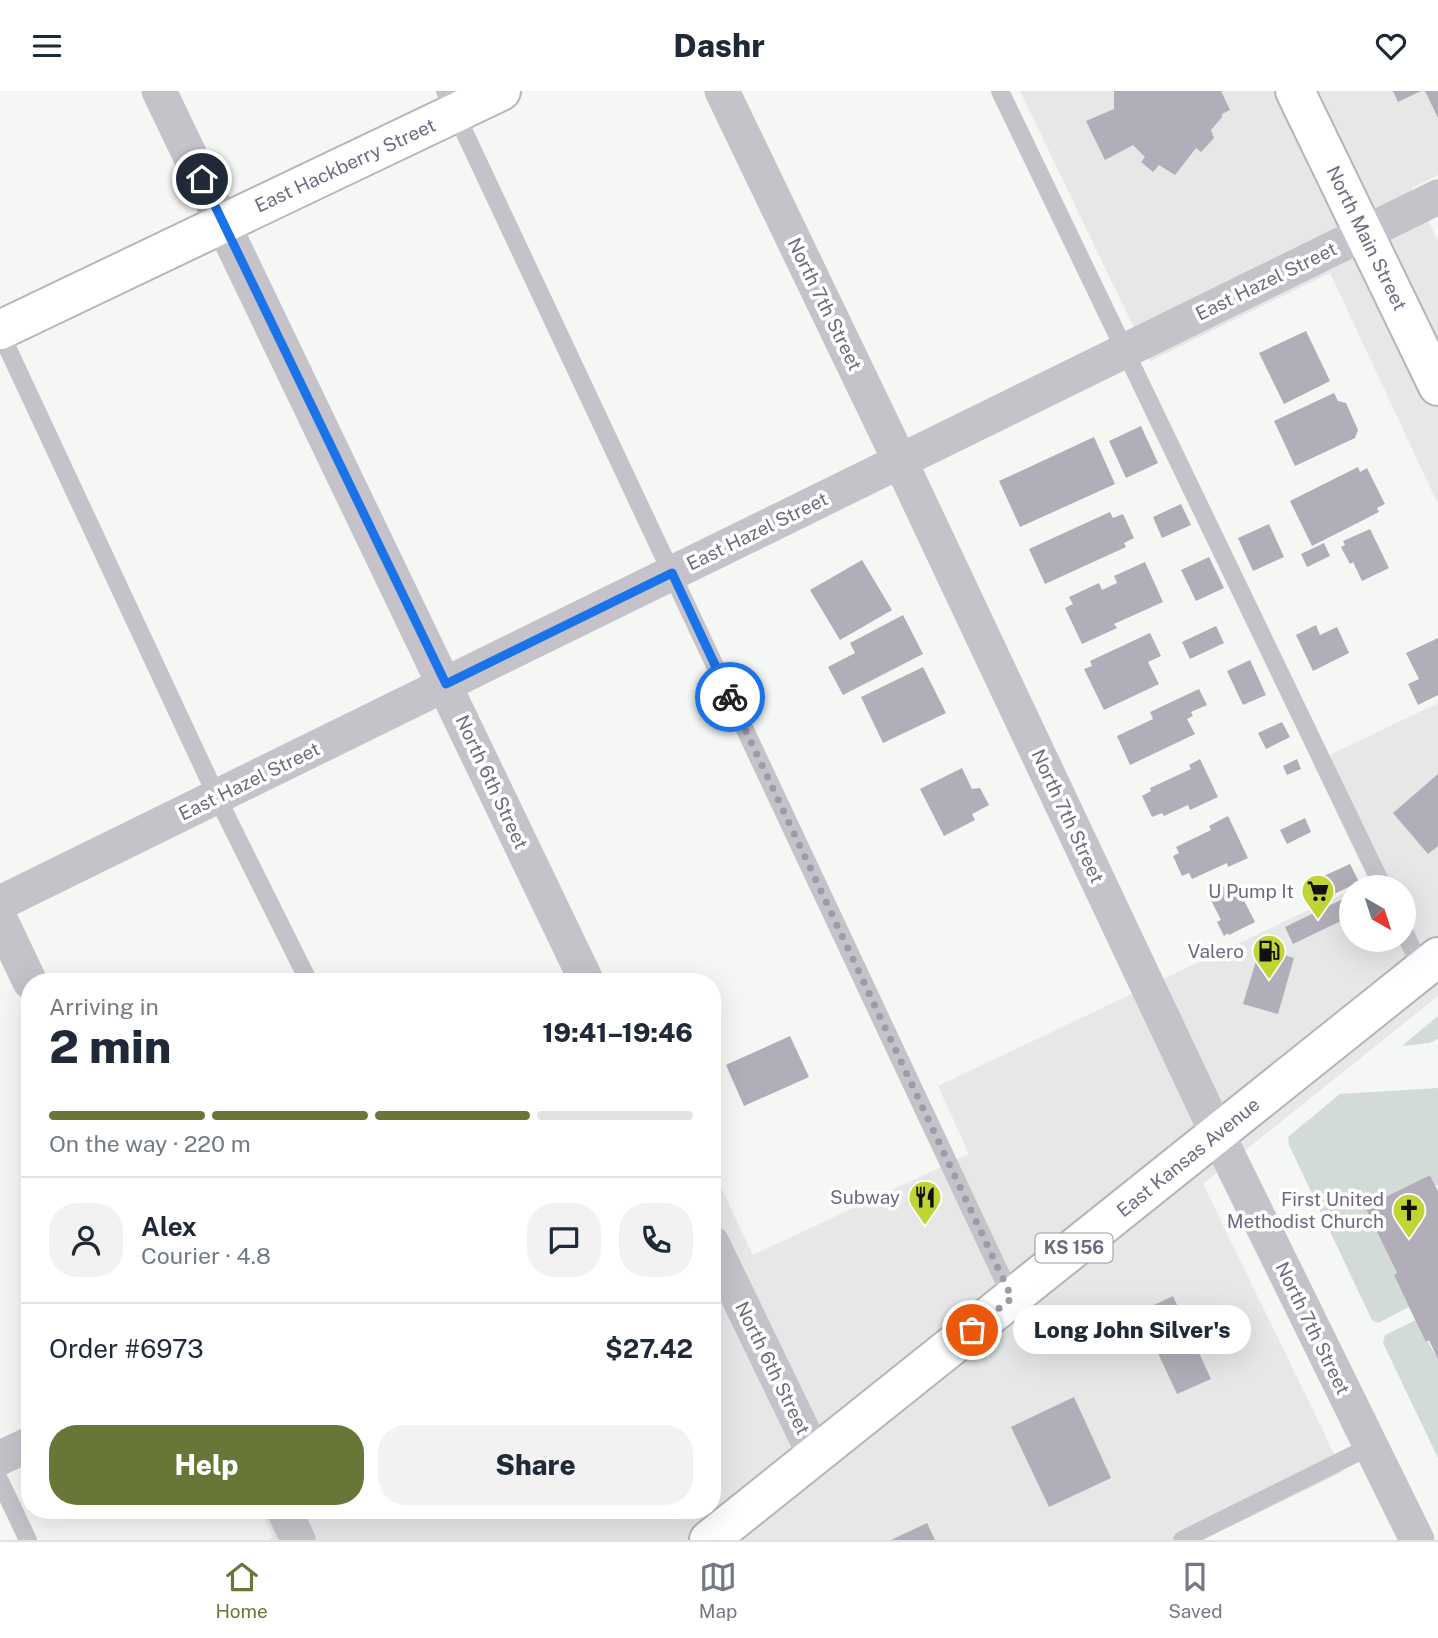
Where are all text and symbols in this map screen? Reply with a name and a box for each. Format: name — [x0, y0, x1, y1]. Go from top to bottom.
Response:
icon: menu — [28, 27, 66, 65]
text: Dashr — [673, 27, 765, 64]
icon: heart — [1372, 27, 1410, 65]
street label: East Hackberry Street — [251, 113, 439, 217]
pin — [172, 149, 232, 209]
icon: home — [183, 160, 221, 198]
street label: North Main Street — [1322, 162, 1412, 314]
street label: North 7th Street — [783, 234, 867, 374]
street label: East Hazel Street — [1192, 237, 1340, 325]
street label: East Hazel Street — [683, 487, 831, 575]
courier — [695, 662, 765, 732]
icon: bike — [711, 678, 749, 716]
street label: North 6th Street — [451, 711, 533, 853]
street label: East Hazel Street — [175, 737, 323, 825]
street label: North 7th Street — [1027, 746, 1109, 886]
supermarket icon: U Pump It — [1299, 872, 1337, 921]
north arrow — [1339, 875, 1416, 952]
map controls — [1339, 875, 1416, 952]
place label: U Pump It — [1208, 880, 1294, 902]
fuel station icon: Valero — [1250, 932, 1288, 981]
place label: Valero — [1187, 940, 1244, 962]
text: Arriving in — [49, 993, 159, 1020]
text: 19:41–19:46 — [542, 1017, 693, 1048]
text: 2 min — [49, 1019, 171, 1073]
street label: East Kansas Avenue — [1112, 1093, 1264, 1221]
text: On the way · 220 m — [49, 1130, 251, 1157]
restaurant icon: Subway — [906, 1178, 944, 1227]
place label: Subway — [830, 1186, 900, 1208]
place label: First United Methodist Church — [1227, 1188, 1384, 1232]
church icon: First United Methodist Church — [1390, 1191, 1428, 1240]
button: person — [49, 1203, 123, 1277]
button: chat — [527, 1203, 601, 1277]
button: phone — [619, 1203, 693, 1277]
text: Alex — [141, 1211, 197, 1242]
road number: KS 156 — [1036, 1233, 1112, 1263]
text: Courier · 4.8 — [141, 1242, 271, 1269]
street label: North 7th Street — [1271, 1258, 1355, 1398]
street label: North 6th Street — [731, 1298, 815, 1438]
pin — [942, 1300, 1002, 1360]
callout: Long John Silver's — [1014, 1305, 1252, 1355]
icon: bag — [953, 1311, 991, 1349]
text: Long John Silver's — [1033, 1316, 1231, 1343]
text: Order #6973 — [49, 1333, 204, 1364]
text: $27.42 — [605, 1333, 693, 1364]
button: Help — [49, 1425, 364, 1505]
button: Share — [378, 1425, 693, 1505]
tab: Home — [215, 1558, 268, 1622]
tab: Map — [699, 1558, 737, 1622]
tab: Saved — [1168, 1558, 1223, 1622]

